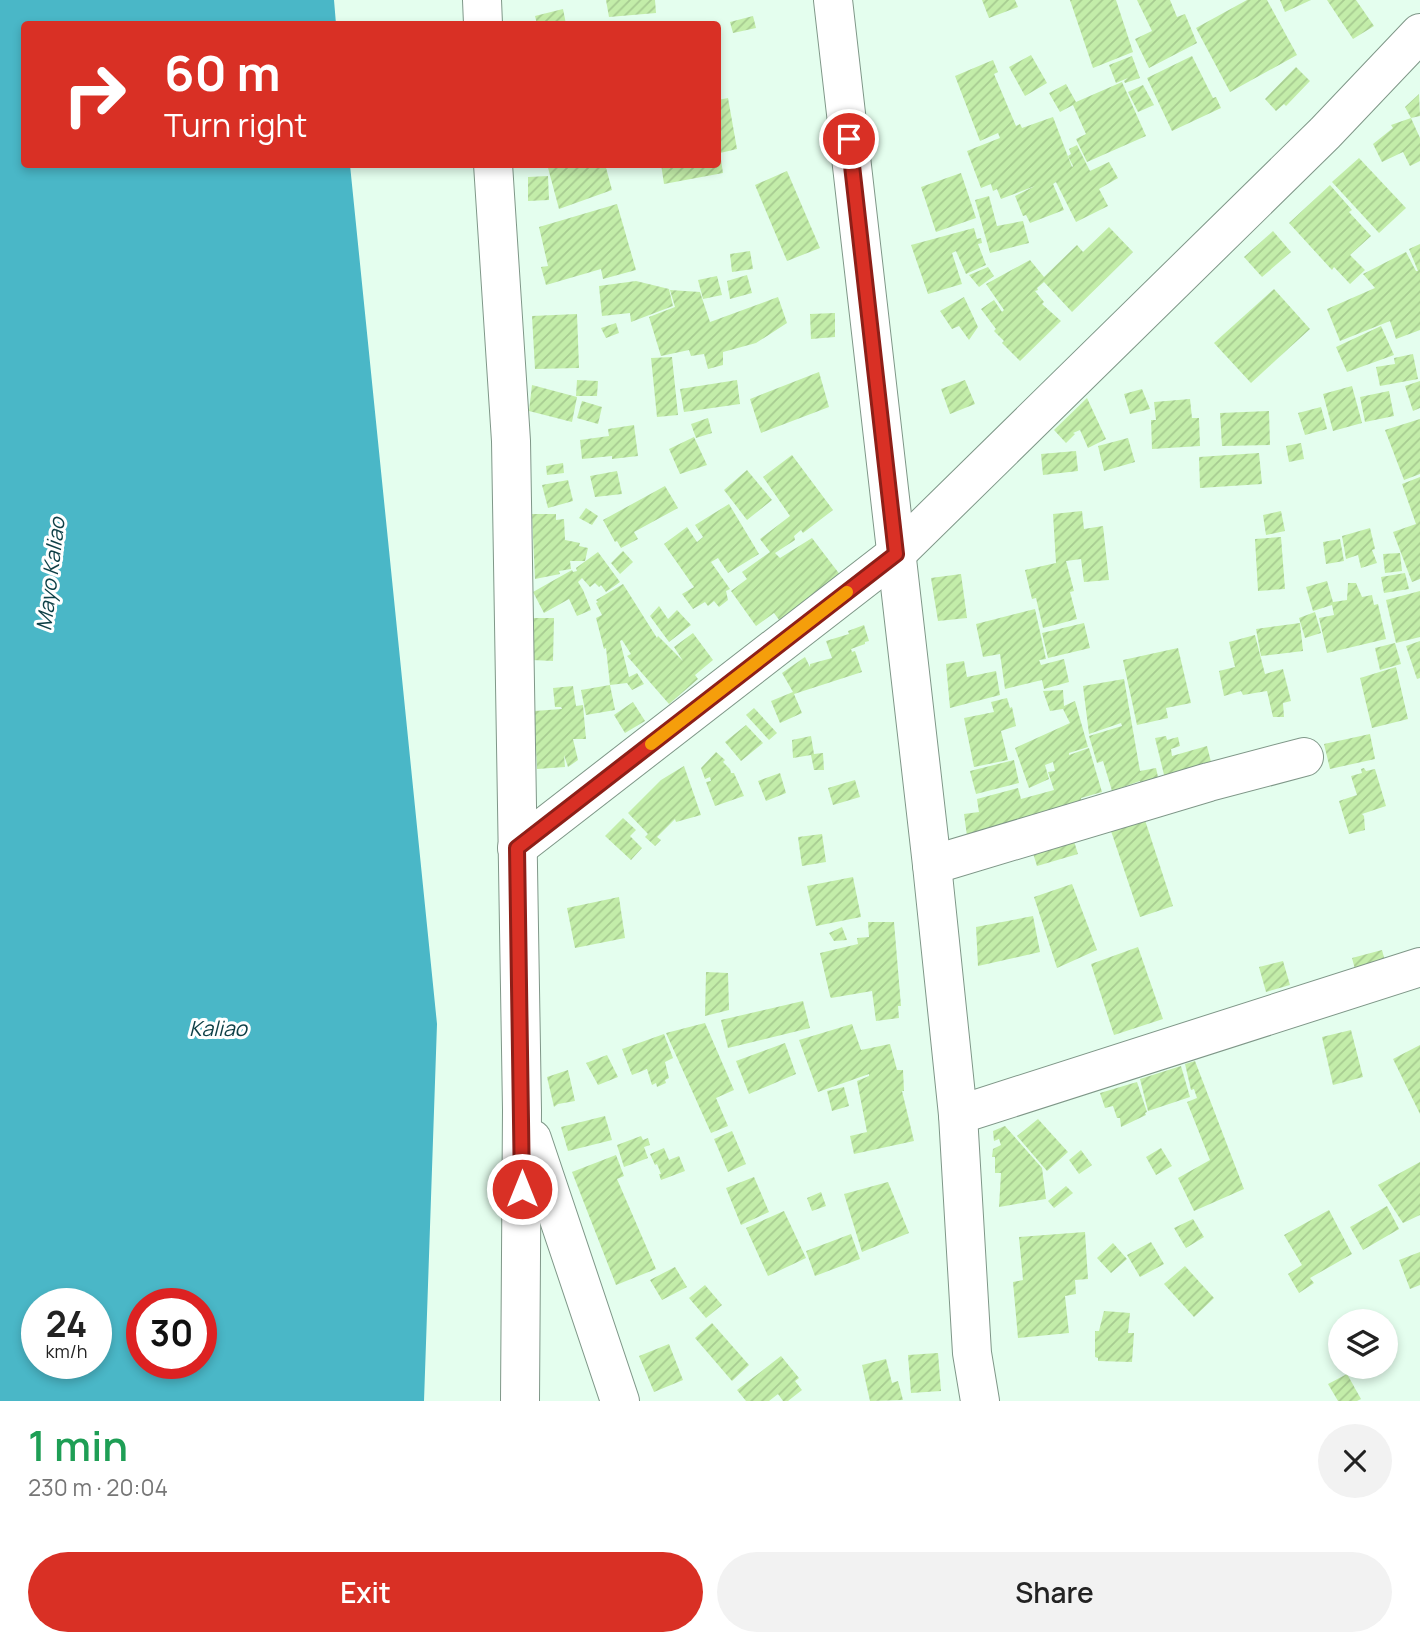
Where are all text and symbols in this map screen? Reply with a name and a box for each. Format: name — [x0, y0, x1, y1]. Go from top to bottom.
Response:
text: 60 m — [164, 39, 281, 106]
icon: right — [49, 49, 140, 140]
text: Turn right — [164, 103, 307, 147]
pin — [819, 109, 879, 169]
icon: arrive — [830, 120, 868, 158]
water label: Mayo Kaliao — [29, 514, 71, 632]
water label: Kaliao — [189, 1014, 249, 1042]
position arrow — [485, 1152, 559, 1226]
speed limit sign: 30 — [126, 1288, 217, 1379]
text: 24 — [46, 1300, 87, 1348]
map controls — [1328, 1309, 1398, 1379]
button: layers — [1328, 1309, 1398, 1379]
text: km/h — [46, 1339, 87, 1363]
text: 1 min — [28, 1416, 128, 1474]
button: close — [1318, 1424, 1392, 1498]
text: 230 m · 20:04 — [28, 1471, 168, 1503]
button: Exit — [28, 1552, 703, 1632]
button: Share — [717, 1552, 1392, 1632]

